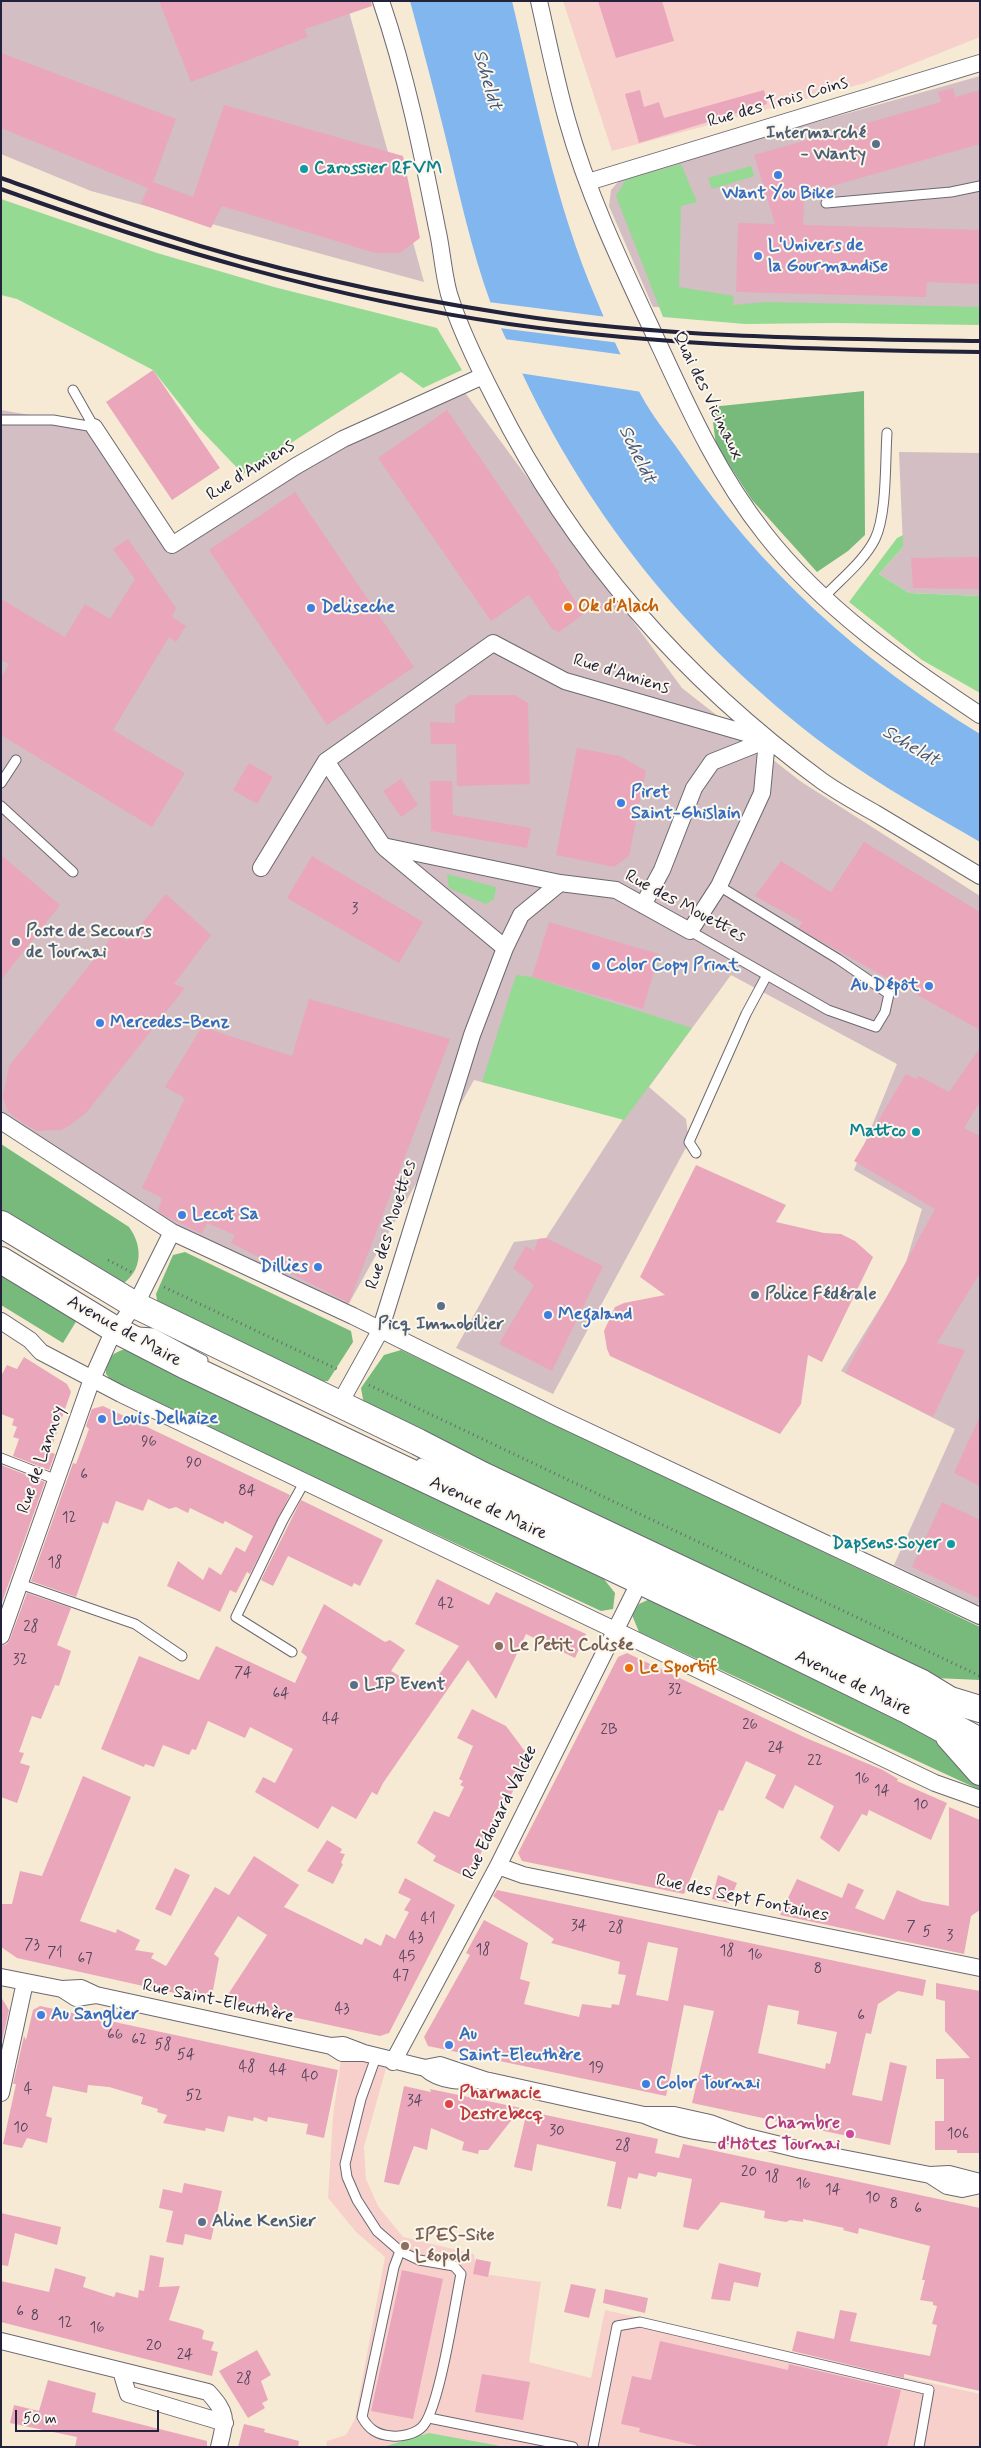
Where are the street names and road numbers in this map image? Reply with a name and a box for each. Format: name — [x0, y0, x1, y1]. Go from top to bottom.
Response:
street label: Rue des Trois Coins — [705, 73, 851, 133]
street label: Quai des Vicinaux — [667, 328, 747, 464]
street label: Rue d'Amiens — [203, 435, 299, 507]
street label: Rue d'Amiens — [570, 650, 672, 700]
street label: Rue des Mouettes — [621, 866, 749, 948]
street label: Rue des Mouettes — [362, 1158, 422, 1292]
street label: Avenue de Maire — [63, 1292, 185, 1372]
street label: Rue de Lannoy — [13, 1403, 71, 1517]
street label: Avenue de Maire — [426, 1472, 550, 1546]
street label: Avenue de Maire — [791, 1646, 915, 1722]
street label: Rue Edouard Valcke — [459, 1742, 543, 1884]
street label: Rue des Sept Fontaines — [654, 1870, 830, 1928]
street label: Rue Saint-Eleuthère — [140, 1975, 296, 2029]

